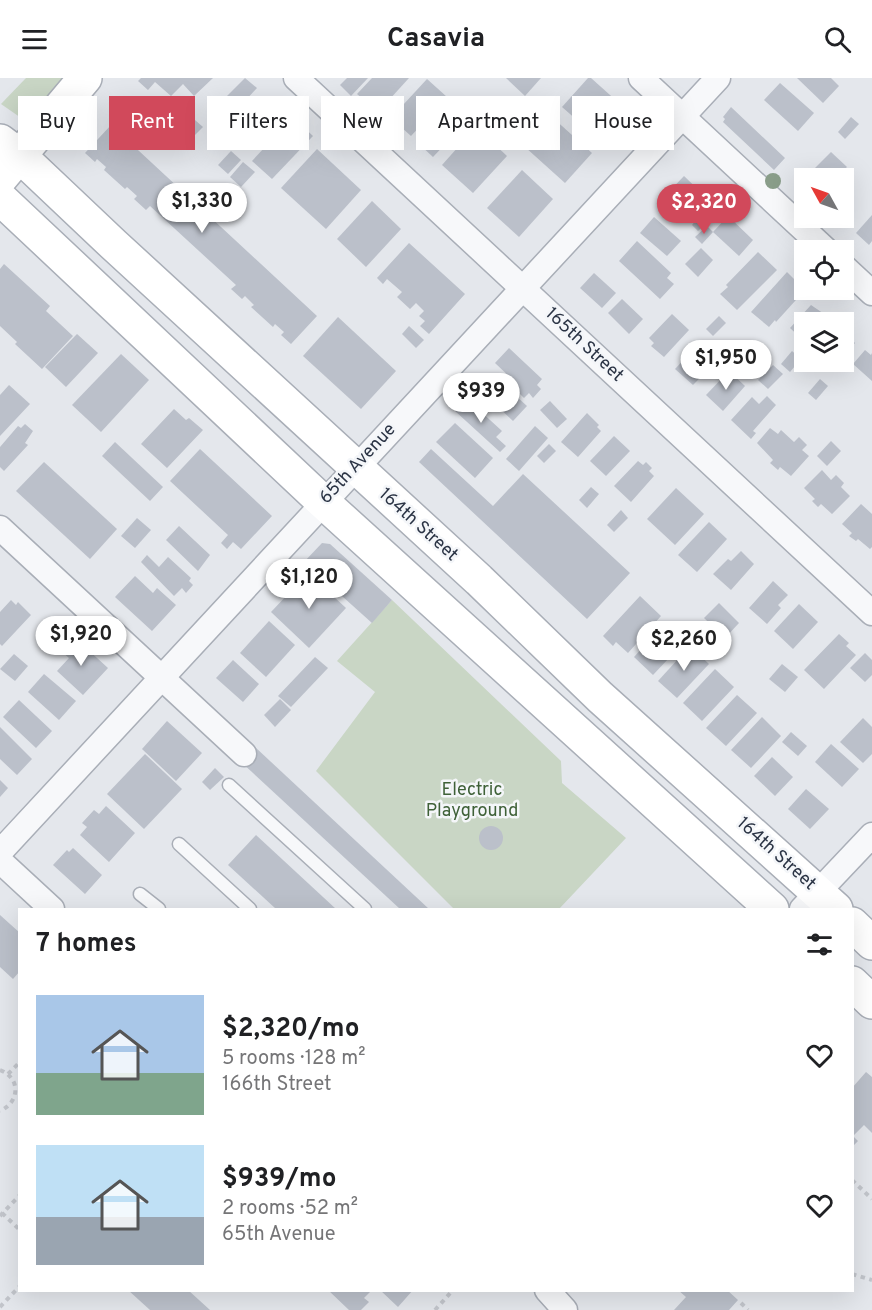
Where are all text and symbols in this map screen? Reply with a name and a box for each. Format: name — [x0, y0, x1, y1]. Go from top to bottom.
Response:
text: Casavia — [387, 22, 485, 56]
icon: menu — [18, 23, 51, 56]
icon: search — [821, 23, 854, 56]
chip: Buy — [18, 96, 97, 150]
chip: Rent — [109, 96, 195, 150]
chip: Filters — [207, 96, 309, 150]
chip: New — [321, 96, 404, 150]
chip: Apartment — [416, 96, 560, 150]
chip: House — [572, 96, 674, 150]
north arrow — [794, 168, 854, 228]
map controls — [794, 168, 854, 372]
pin: $1,330 — [153, 183, 251, 234]
pin: $2,320 — [655, 184, 753, 235]
text: $1,330 — [171, 189, 233, 215]
text: $2,320 — [671, 190, 737, 216]
button: locate — [794, 240, 854, 300]
street label: 165th Street — [540, 303, 628, 387]
button: layers — [794, 312, 854, 372]
pin: $1,950 — [677, 340, 775, 391]
text: $1,950 — [695, 346, 757, 372]
pin: $939 — [445, 373, 517, 424]
text: $939 — [457, 379, 505, 405]
street label: 65th Avenue — [315, 419, 401, 509]
street label: 164th Street — [374, 483, 462, 567]
pin: $1,120 — [260, 559, 358, 610]
text: $1,120 — [280, 565, 338, 591]
pin: $1,920 — [32, 616, 130, 667]
pin: $2,260 — [635, 621, 733, 672]
text: $1,920 — [50, 622, 112, 648]
text: $2,260 — [651, 627, 717, 653]
park label: Electric Playground — [426, 779, 518, 823]
street label: 164th Street — [732, 812, 820, 896]
text: 7 homes — [36, 928, 136, 961]
icon: filters — [803, 928, 836, 961]
text: $2,320/mo — [222, 1013, 359, 1046]
icon: home — [84, 1019, 156, 1091]
icon: heart — [803, 1039, 836, 1072]
text: 5 rooms · 128 m² — [222, 1046, 365, 1072]
text: 166th Street — [222, 1072, 332, 1098]
text: $939/mo — [222, 1163, 336, 1196]
icon: home — [84, 1169, 156, 1241]
icon: heart — [803, 1189, 836, 1222]
text: 2 rooms · 52 m² — [222, 1196, 358, 1222]
text: 65th Avenue — [222, 1222, 336, 1248]

